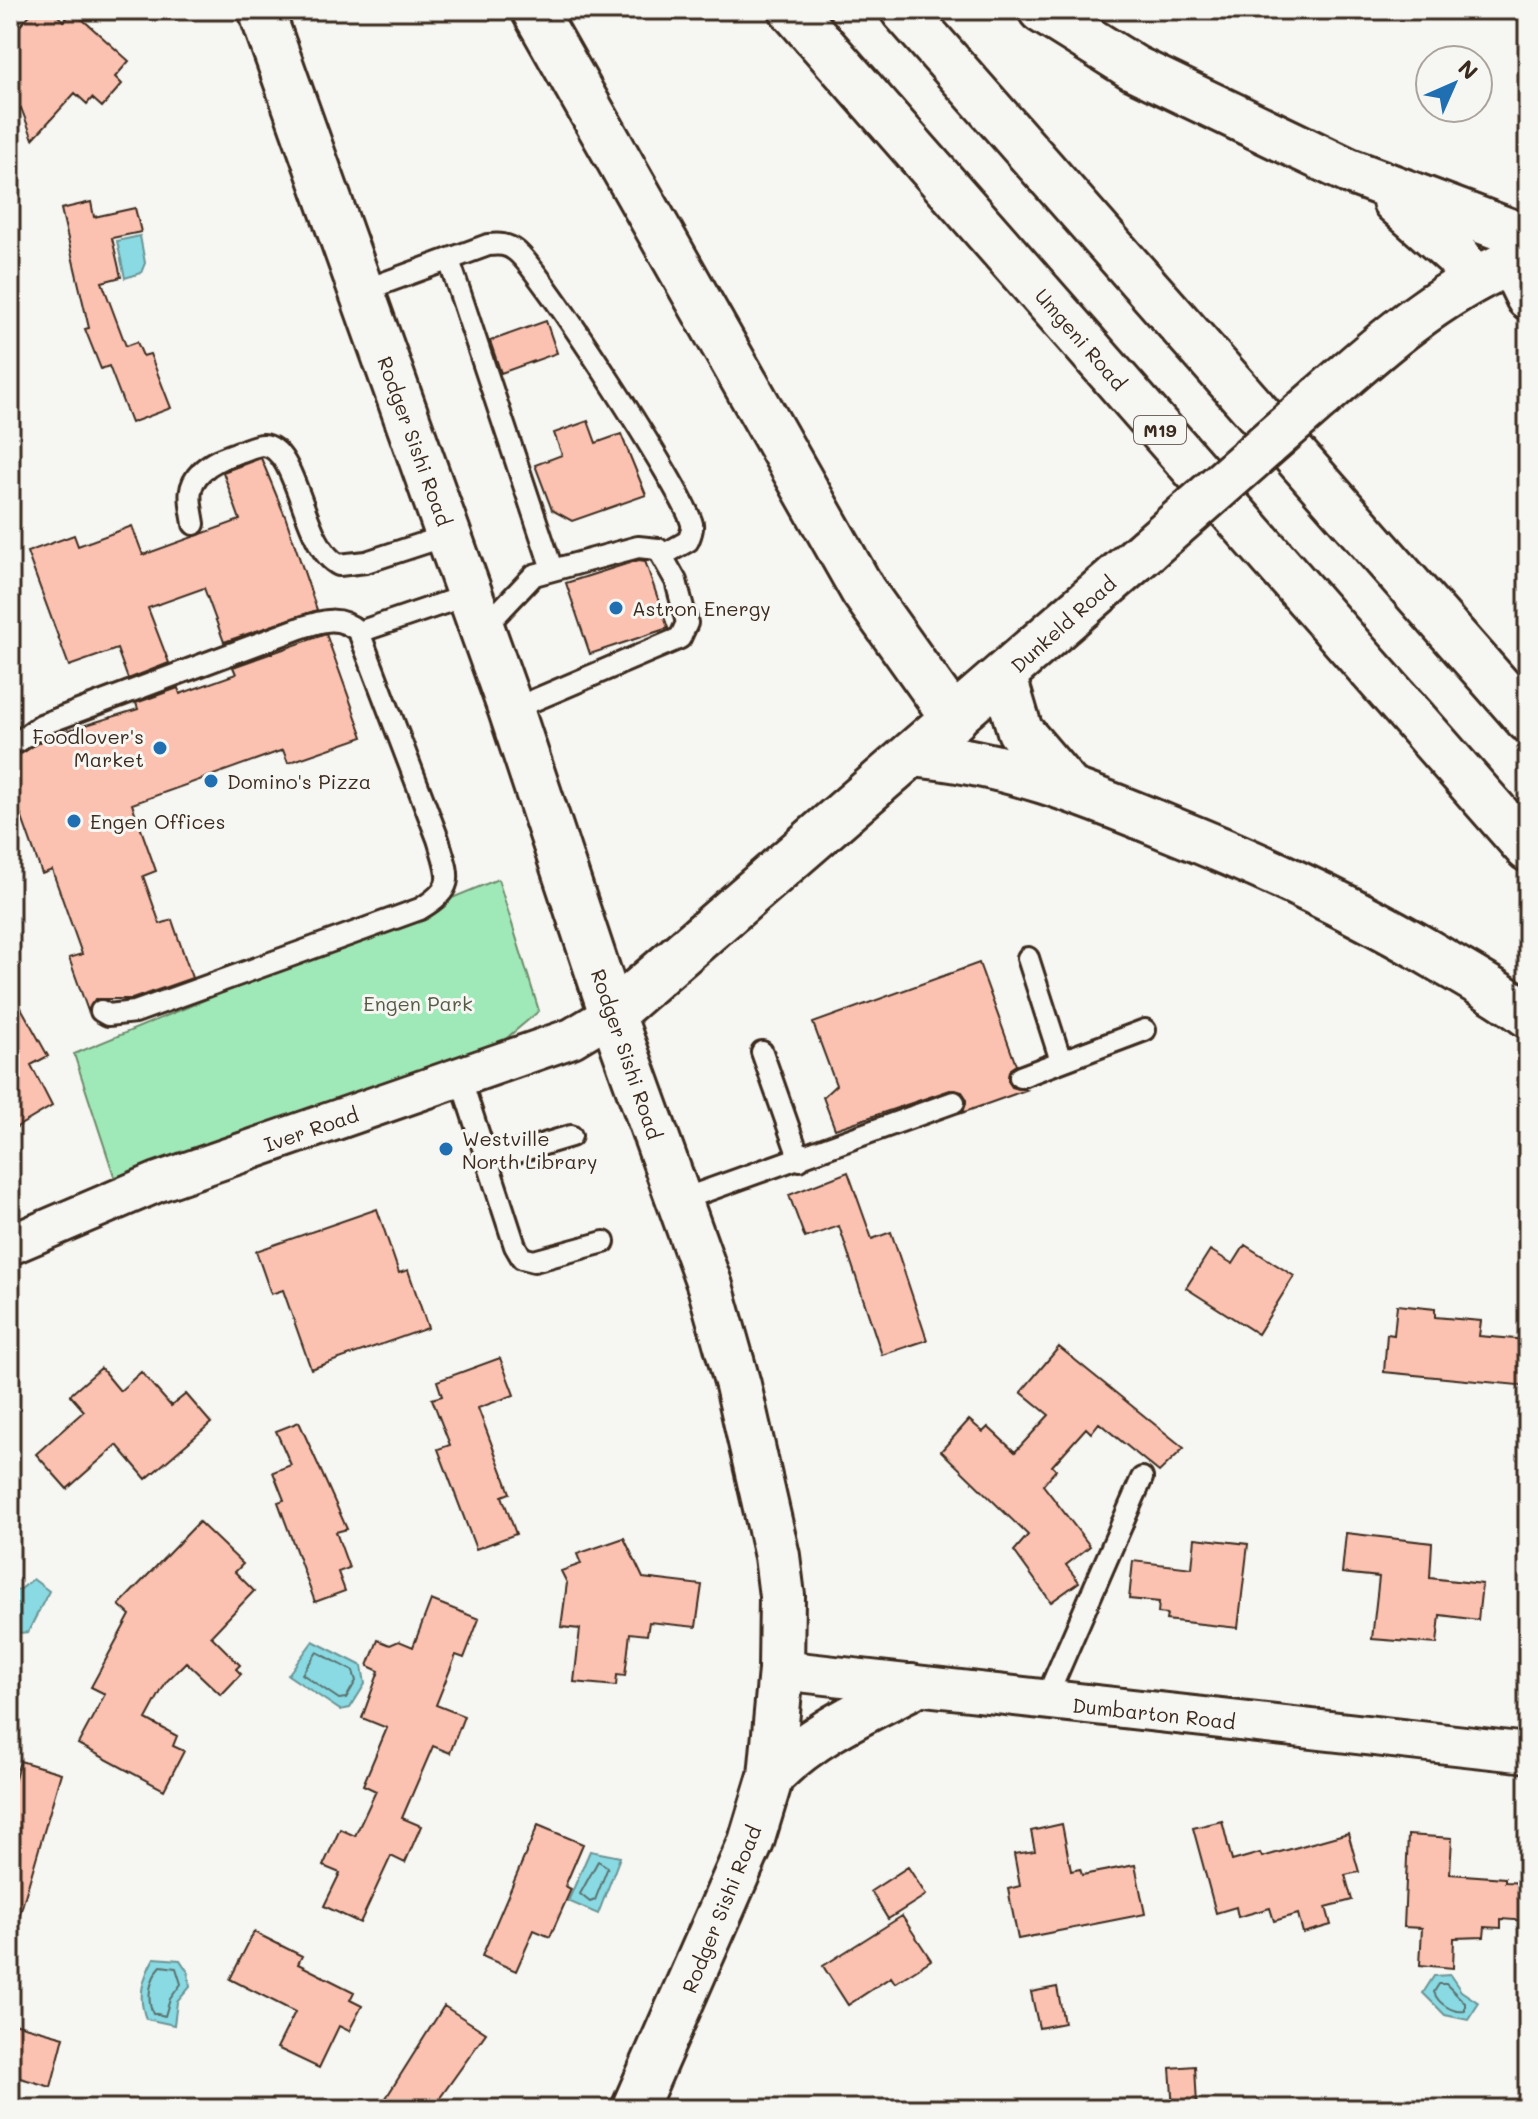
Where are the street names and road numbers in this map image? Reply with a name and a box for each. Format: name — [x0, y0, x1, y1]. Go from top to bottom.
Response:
street label: Umgeni Road — [1030, 283, 1132, 395]
street label: Rodger Sishi Road — [372, 353, 458, 529]
road number: M19 — [1134, 416, 1186, 444]
street label: Dunkeld Road — [1005, 570, 1121, 678]
street label: Rodger Sishi Road — [586, 965, 668, 1143]
street label: Iver Road — [260, 1101, 362, 1157]
street label: Dumbarton Road — [1071, 1692, 1237, 1734]
street label: Rodger Sishi Road — [676, 1821, 766, 1997]

